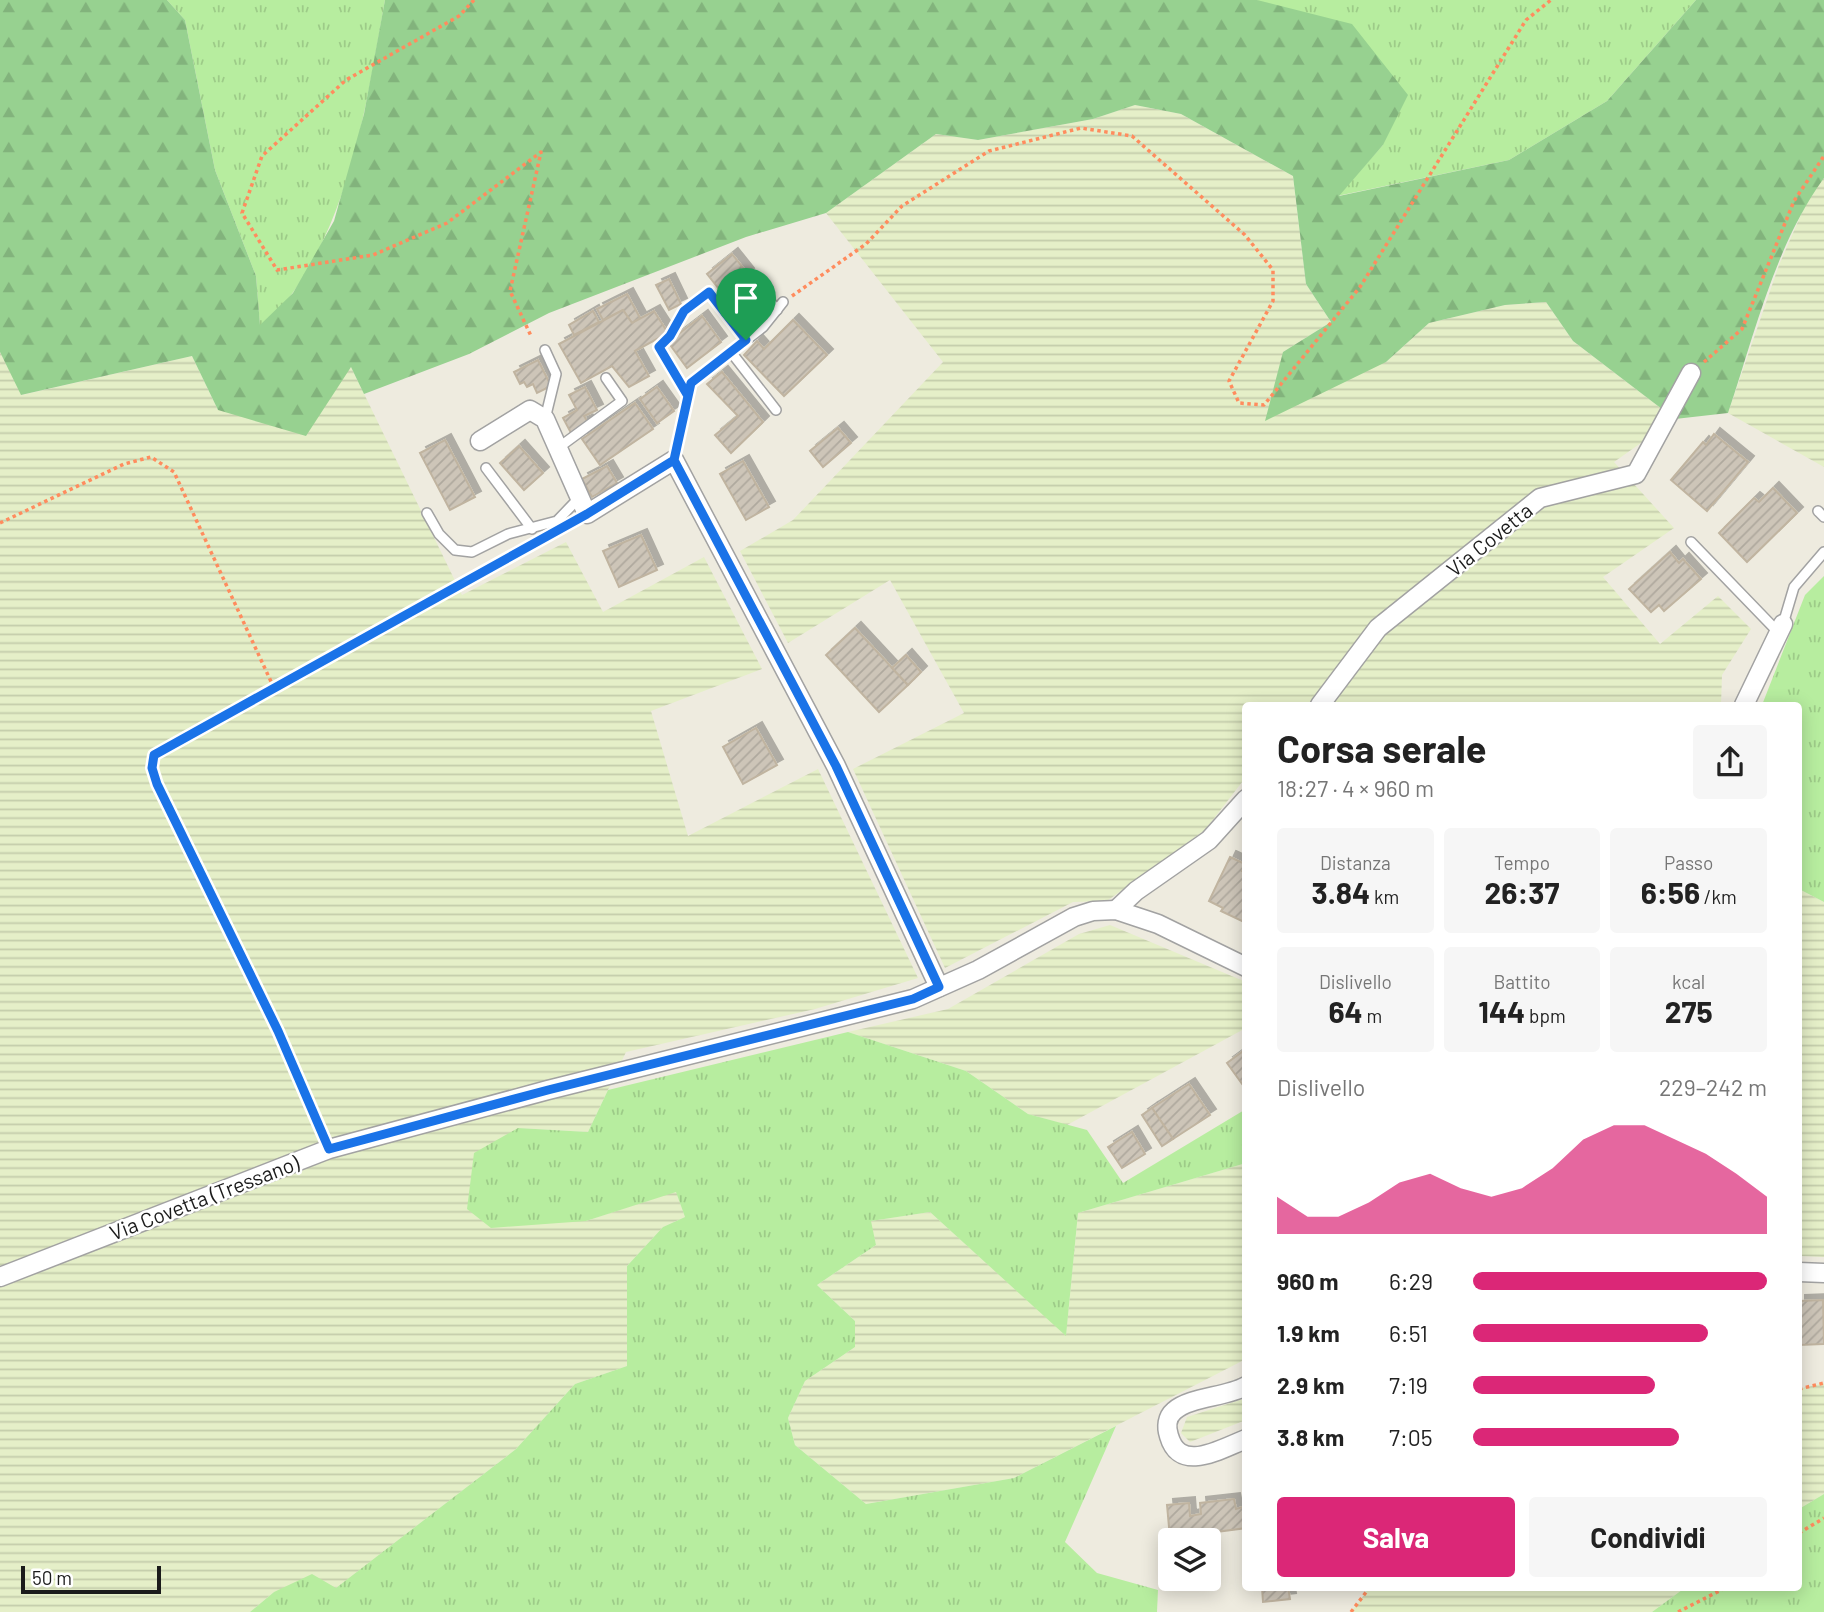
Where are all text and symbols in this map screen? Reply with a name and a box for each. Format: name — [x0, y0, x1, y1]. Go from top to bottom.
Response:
pin — [716, 268, 776, 340]
icon: arrive — [727, 279, 765, 317]
street label: Via Covetta — [1441, 497, 1537, 581]
text: Corsa serale — [1277, 725, 1486, 771]
button: share — [1693, 725, 1767, 799]
text: 18:27 · 4 × 960 m — [1277, 774, 1434, 802]
text: Distanza — [1320, 851, 1391, 874]
text: Tempo — [1494, 851, 1550, 874]
text: Passo — [1664, 851, 1713, 874]
text: 3.84 — [1311, 874, 1370, 910]
text: 26:37 — [1485, 874, 1559, 910]
text: 6:56 — [1641, 874, 1700, 910]
text: km — [1370, 885, 1399, 908]
text: /km — [1700, 885, 1737, 908]
text: Dislivello — [1319, 970, 1392, 993]
text: Battito — [1493, 970, 1551, 993]
text: kcal — [1672, 970, 1705, 993]
text: 64 — [1328, 993, 1363, 1029]
text: 144 — [1478, 993, 1525, 1029]
text: 275 — [1665, 993, 1713, 1029]
text: m — [1363, 1004, 1382, 1027]
text: bpm — [1525, 1004, 1566, 1027]
text: Dislivello — [1277, 1073, 1365, 1101]
text: 229–242 m — [1659, 1073, 1767, 1101]
street label: Via Covetta (Tressano) — [106, 1149, 303, 1245]
text: 960 m — [1277, 1267, 1338, 1295]
text: 6:29 — [1389, 1267, 1433, 1295]
text: 1.9 km — [1277, 1319, 1340, 1347]
text: 6:51 — [1389, 1319, 1428, 1347]
text: 2.9 km — [1277, 1371, 1344, 1399]
text: 7:19 — [1389, 1371, 1428, 1399]
text: 3.8 km — [1277, 1423, 1344, 1451]
text: 7:05 — [1389, 1423, 1433, 1451]
button: Salva — [1277, 1497, 1515, 1577]
button: Condividi — [1529, 1497, 1767, 1577]
map controls — [1158, 1528, 1221, 1591]
button: layers — [1158, 1528, 1221, 1591]
scale bar — [21, 1563, 161, 1595]
text: 50 m — [32, 1566, 72, 1589]

